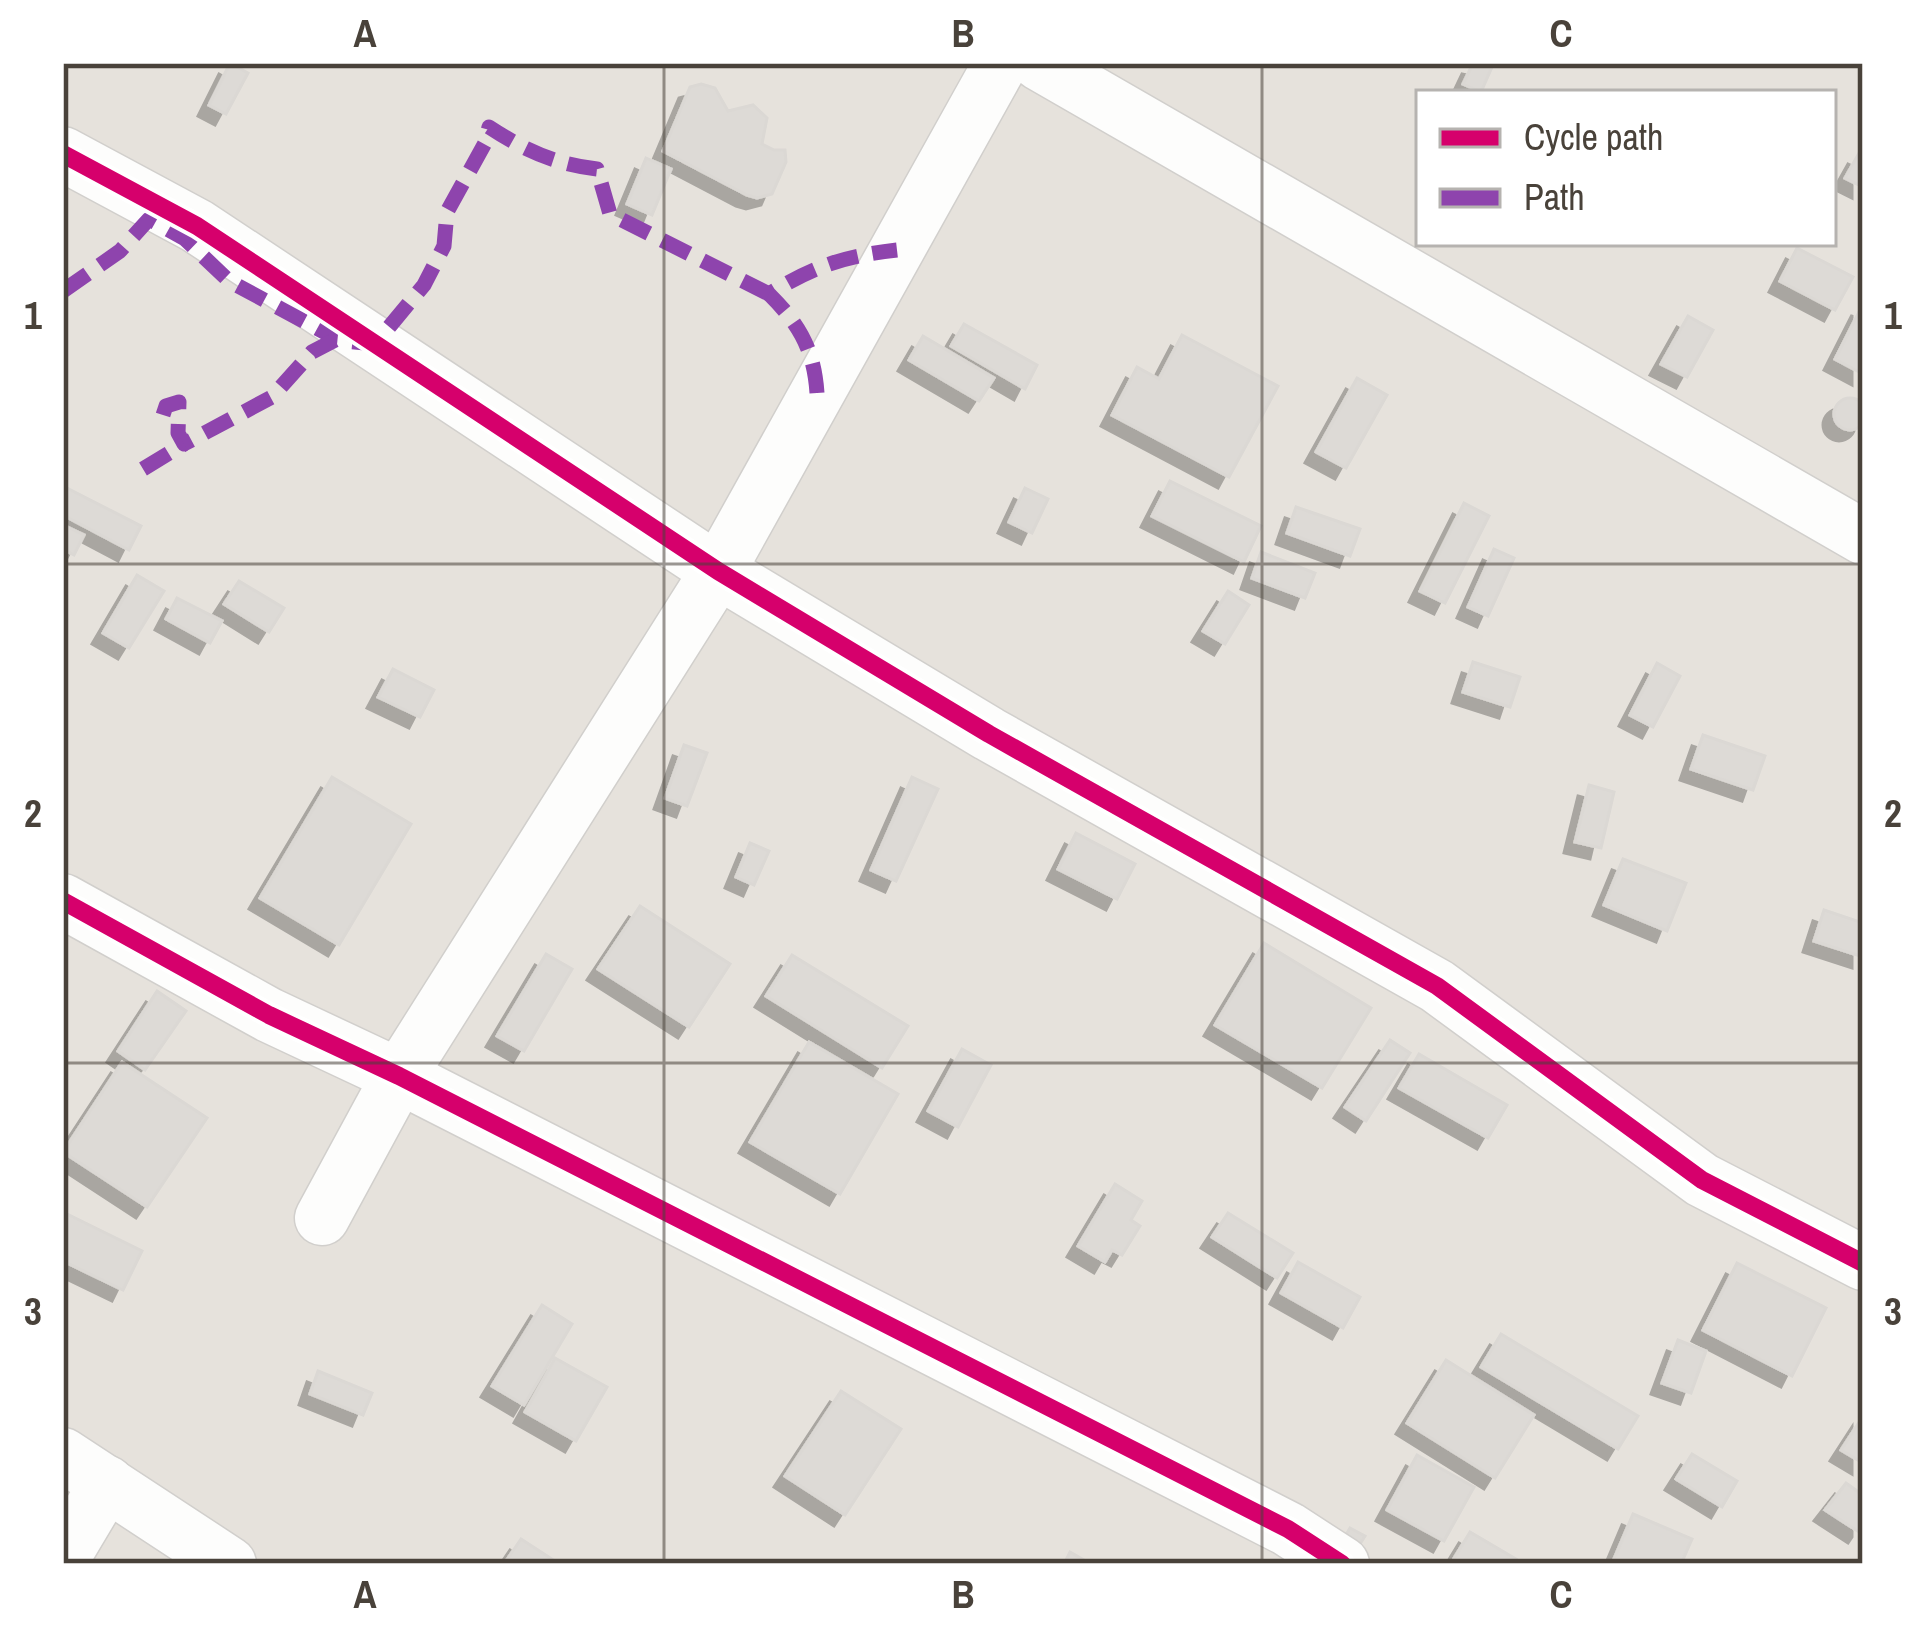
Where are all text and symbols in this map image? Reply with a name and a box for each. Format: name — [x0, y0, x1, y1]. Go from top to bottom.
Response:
text: A — [353, 7, 377, 59]
text: B — [951, 7, 975, 59]
text: C — [1549, 7, 1573, 59]
legend — [1416, 90, 1836, 246]
text: Cycle path — [1524, 113, 1663, 161]
text: Path — [1524, 173, 1585, 221]
text: 1 — [24, 289, 42, 341]
text: 1 — [1884, 289, 1902, 341]
text: 2 — [24, 787, 42, 839]
text: 2 — [1884, 787, 1902, 839]
text: 3 — [24, 1285, 42, 1337]
text: 3 — [1884, 1285, 1902, 1337]
text: A — [353, 1568, 377, 1620]
text: B — [951, 1568, 975, 1620]
text: C — [1549, 1568, 1573, 1620]

